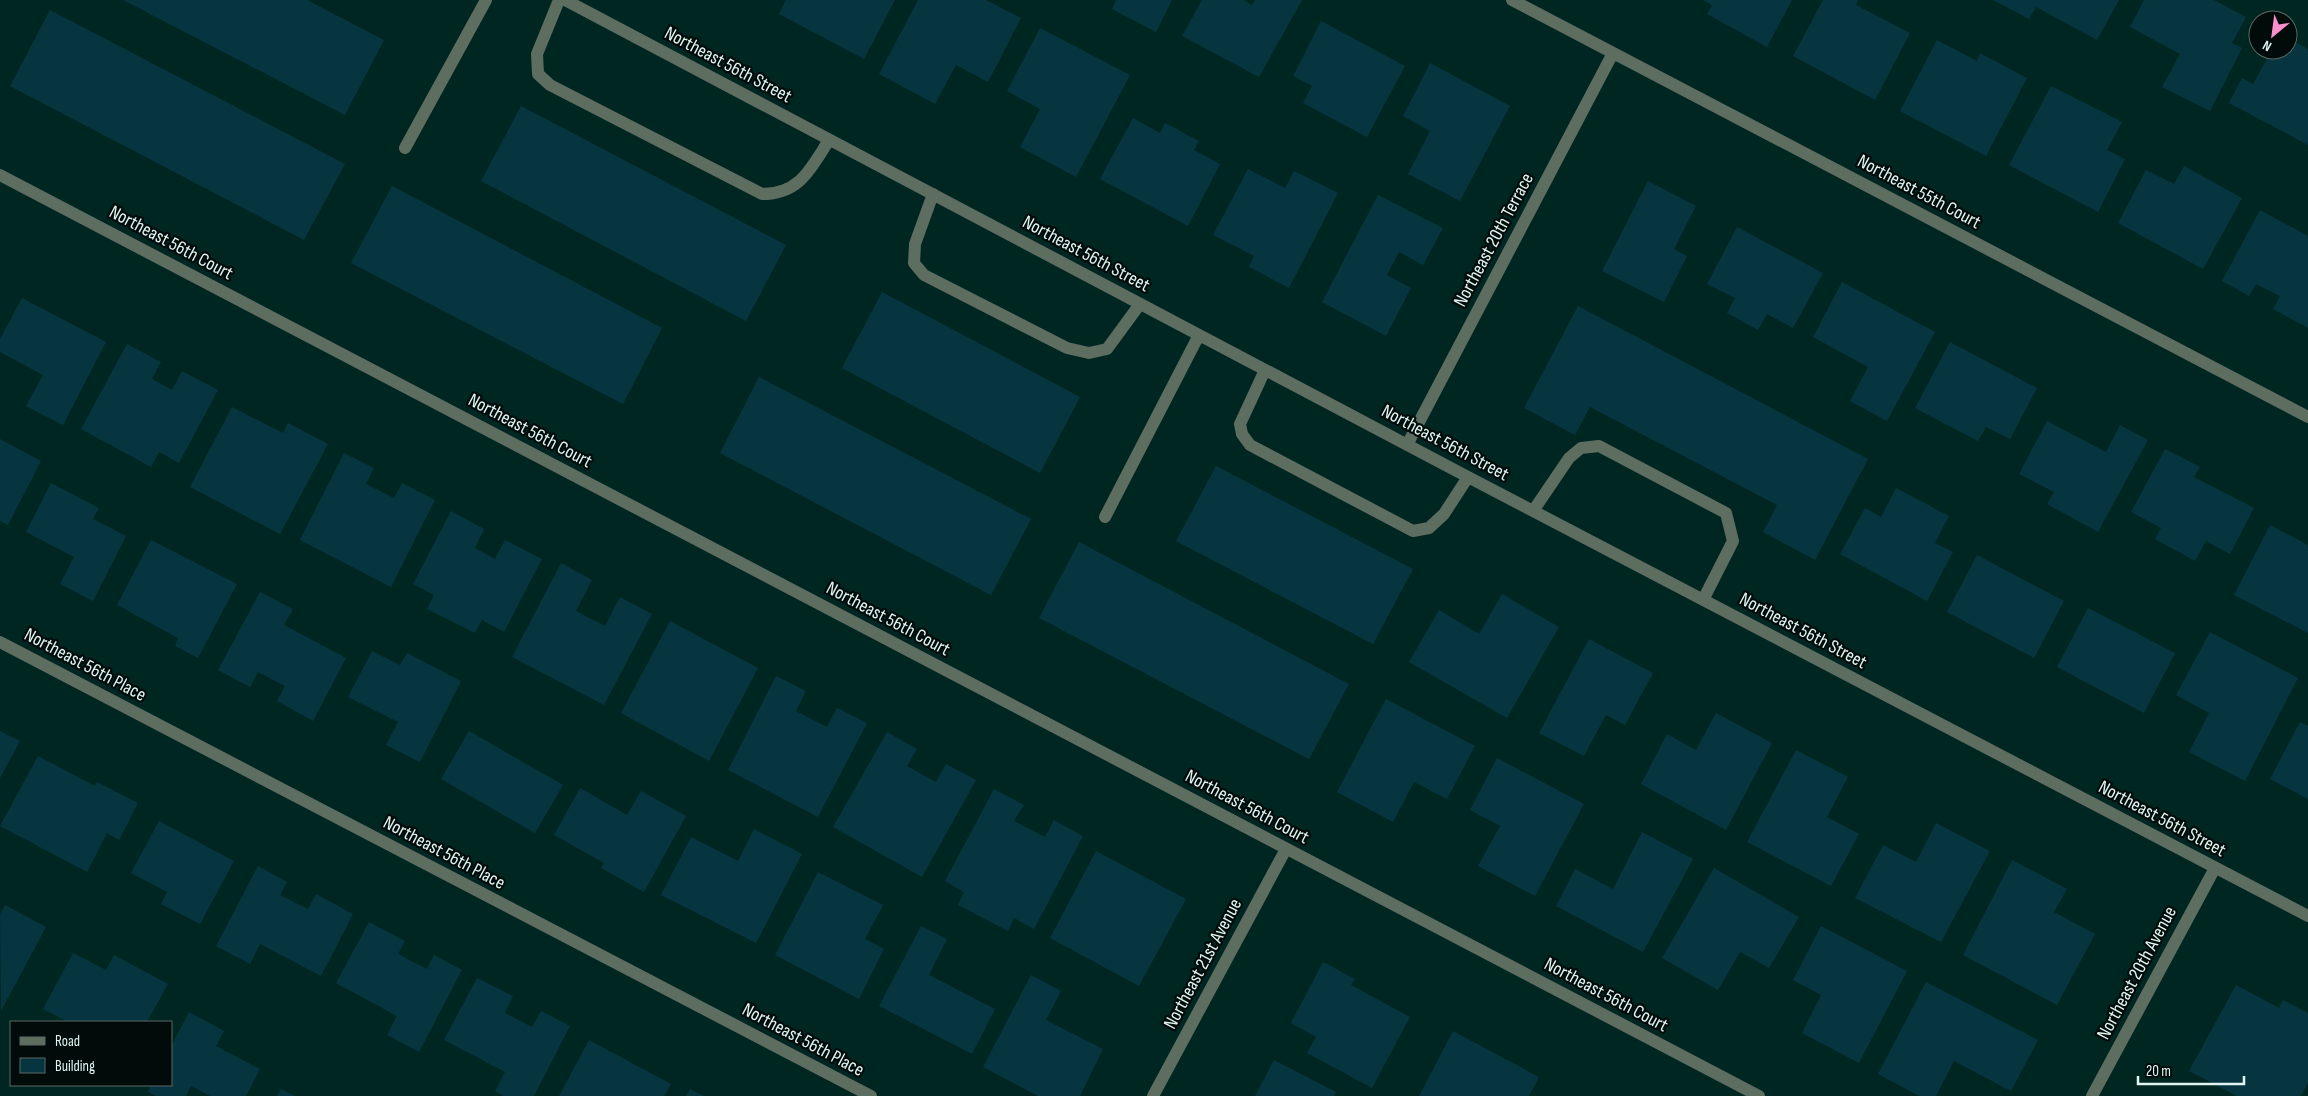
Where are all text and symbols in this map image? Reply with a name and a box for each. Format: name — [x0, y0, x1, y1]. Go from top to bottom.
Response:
north arrow — [2248, 10, 2298, 60]
street label: Northeast 56th Street — [660, 22, 796, 108]
text: N — [2260, 37, 2274, 55]
street label: Northeast 55th Court — [1853, 150, 1985, 234]
street label: Northeast 20th Terrace — [1449, 169, 1539, 311]
street label: Northeast 56th Court — [105, 201, 237, 285]
street label: Northeast 56th Street — [1018, 211, 1154, 297]
street label: Northeast 56th Court — [464, 389, 596, 473]
street label: Northeast 56th Street — [1377, 400, 1513, 486]
street label: Northeast 56th Court — [822, 577, 954, 661]
street label: Northeast 56th Street — [1735, 588, 1871, 674]
street label: Northeast 56th Place — [20, 623, 150, 707]
street label: Northeast 56th Court — [1181, 765, 1313, 849]
street label: Northeast 56th Street — [2094, 776, 2230, 862]
street label: Northeast 56th Place — [379, 811, 509, 895]
street label: Northeast 21st Avenue — [1159, 895, 1247, 1033]
street label: Northeast 20th Avenue — [2092, 902, 2182, 1044]
street label: Northeast 56th Court — [1540, 953, 1672, 1037]
street label: Northeast 56th Place — [738, 998, 868, 1082]
legend — [10, 1021, 172, 1086]
text: Road — [55, 1032, 80, 1051]
scale bar — [2138, 1054, 2244, 1086]
text: Building — [55, 1057, 95, 1076]
text: 20 m — [2146, 1062, 2171, 1081]

